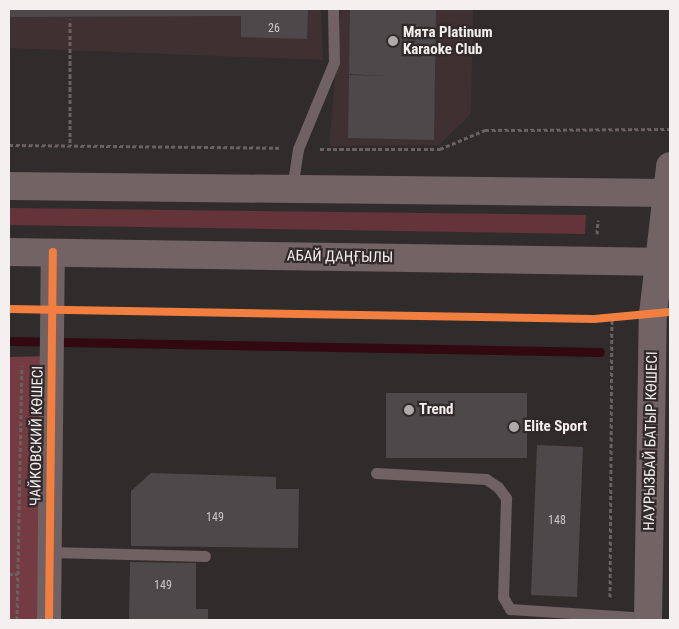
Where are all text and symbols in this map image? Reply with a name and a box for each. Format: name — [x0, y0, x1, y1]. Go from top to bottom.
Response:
house number: 26 — [268, 22, 280, 36]
place label: Мята Platinum Karaoke Club — [403, 23, 493, 58]
marker: Мята Platinum Karaoke Club — [387, 35, 399, 47]
street label: АБАЙ ДАҢҒЫЛЫ — [287, 247, 393, 267]
street label: НАУРЫЗБАЙ БАТЫР КӨШЕСІ — [640, 351, 662, 531]
street label: ЧАЙКОВСКИЙ КӨШЕСІ — [27, 366, 47, 506]
place label: Trend — [419, 401, 453, 419]
marker: Trend — [403, 404, 415, 416]
place label: Elite Sport — [524, 418, 587, 436]
marker: Elite Sport — [508, 421, 520, 433]
house number: 149 — [206, 511, 224, 525]
house number: 148 — [548, 514, 566, 528]
house number: 149 — [154, 579, 172, 593]

